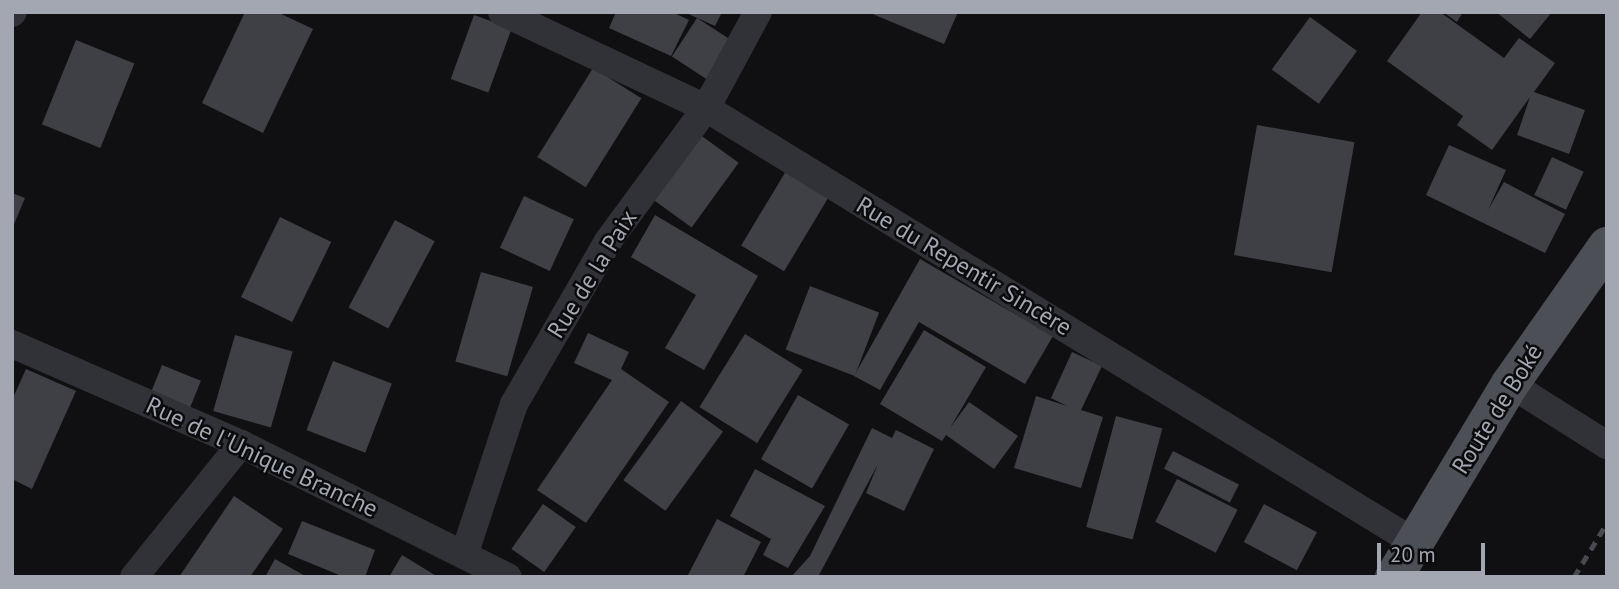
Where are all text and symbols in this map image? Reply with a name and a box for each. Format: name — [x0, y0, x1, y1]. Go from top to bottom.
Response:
street label: Rue du Repentir Sincère — [851, 190, 1077, 342]
street label: Rue de la Paix — [541, 205, 643, 343]
street label: Route de Boké — [1446, 339, 1548, 479]
street label: Rue de l'Unique Branche — [142, 391, 382, 523]
scale bar — [1381, 530, 1490, 574]
text: 20 m — [1390, 541, 1436, 568]

